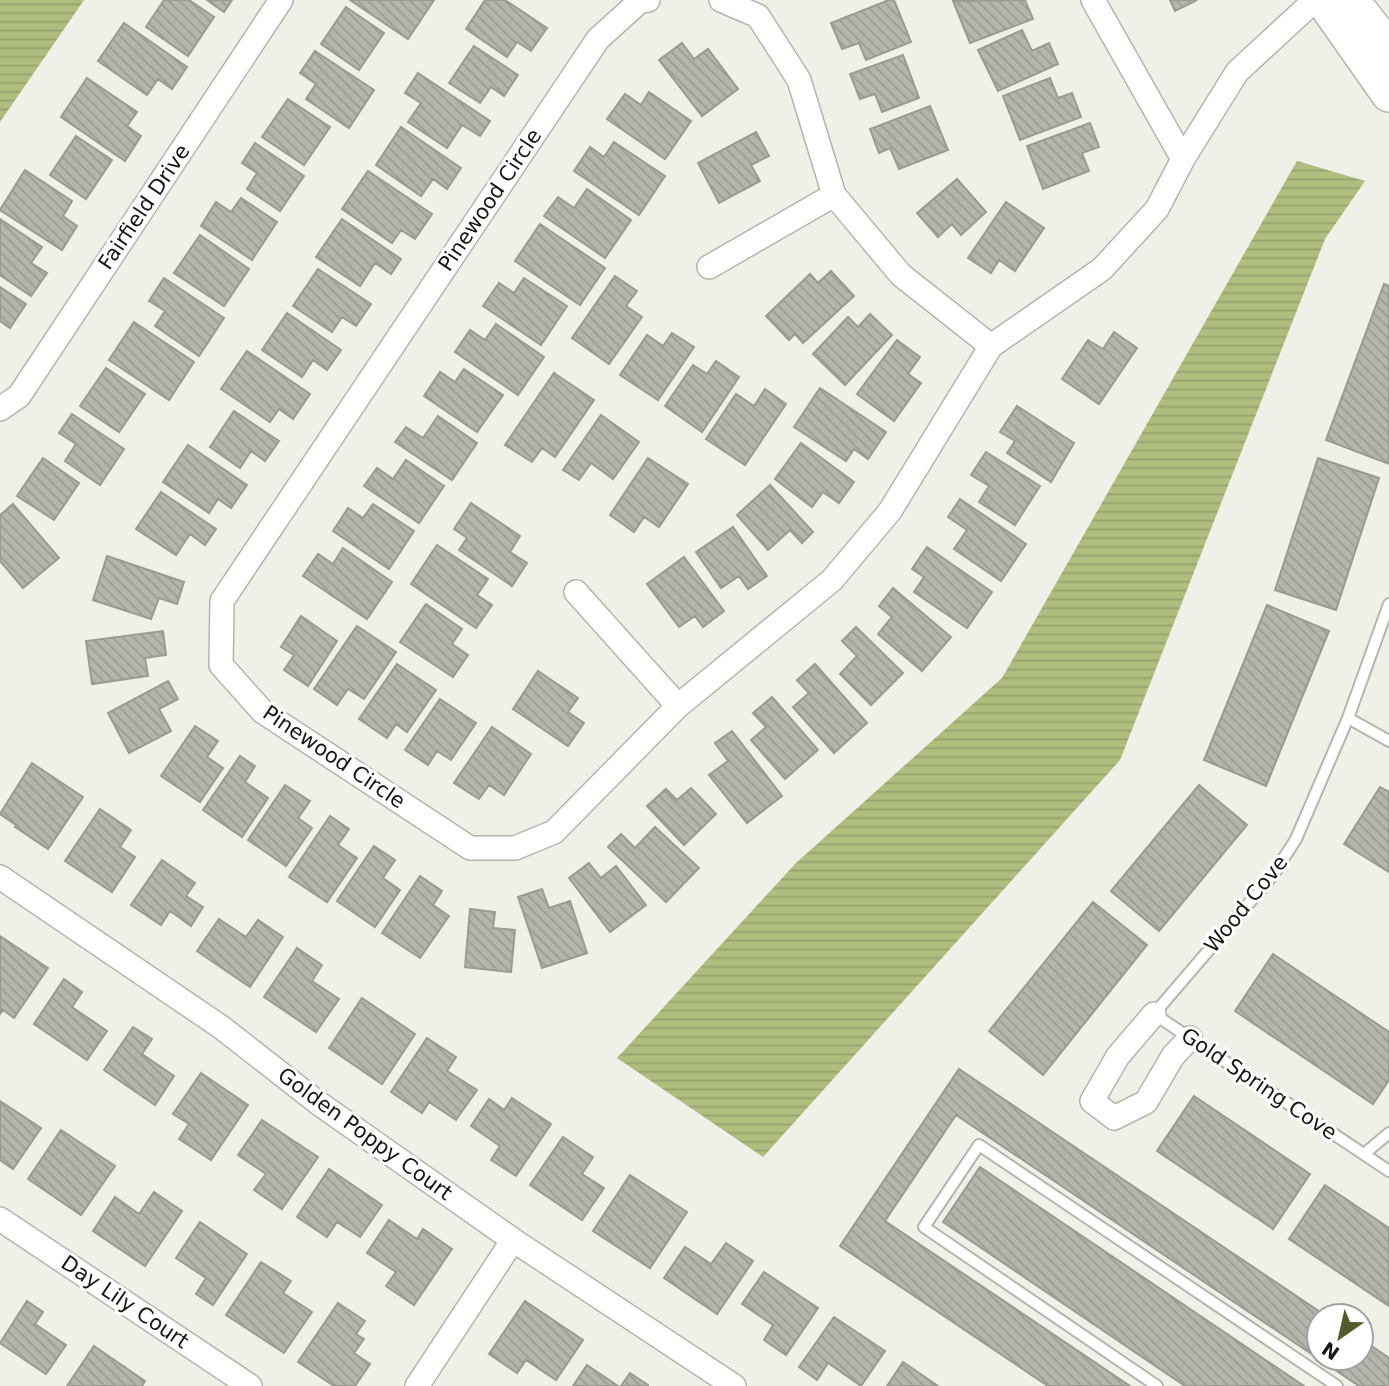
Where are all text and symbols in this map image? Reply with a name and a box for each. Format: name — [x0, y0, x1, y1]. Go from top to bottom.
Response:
street label: Pinewood Circle — [434, 124, 546, 276]
street label: Fairfield Drive — [93, 140, 195, 274]
street label: Pinewood Circle — [258, 701, 410, 813]
street label: Wood Cove — [1200, 851, 1292, 957]
street label: Gold Spring Cove — [1177, 1023, 1341, 1145]
street label: Golden Poppy Court — [273, 1063, 457, 1205]
street label: Day Lily Court — [57, 1251, 193, 1353]
north arrow — [1305, 1302, 1375, 1372]
text: N — [1318, 1338, 1343, 1365]

